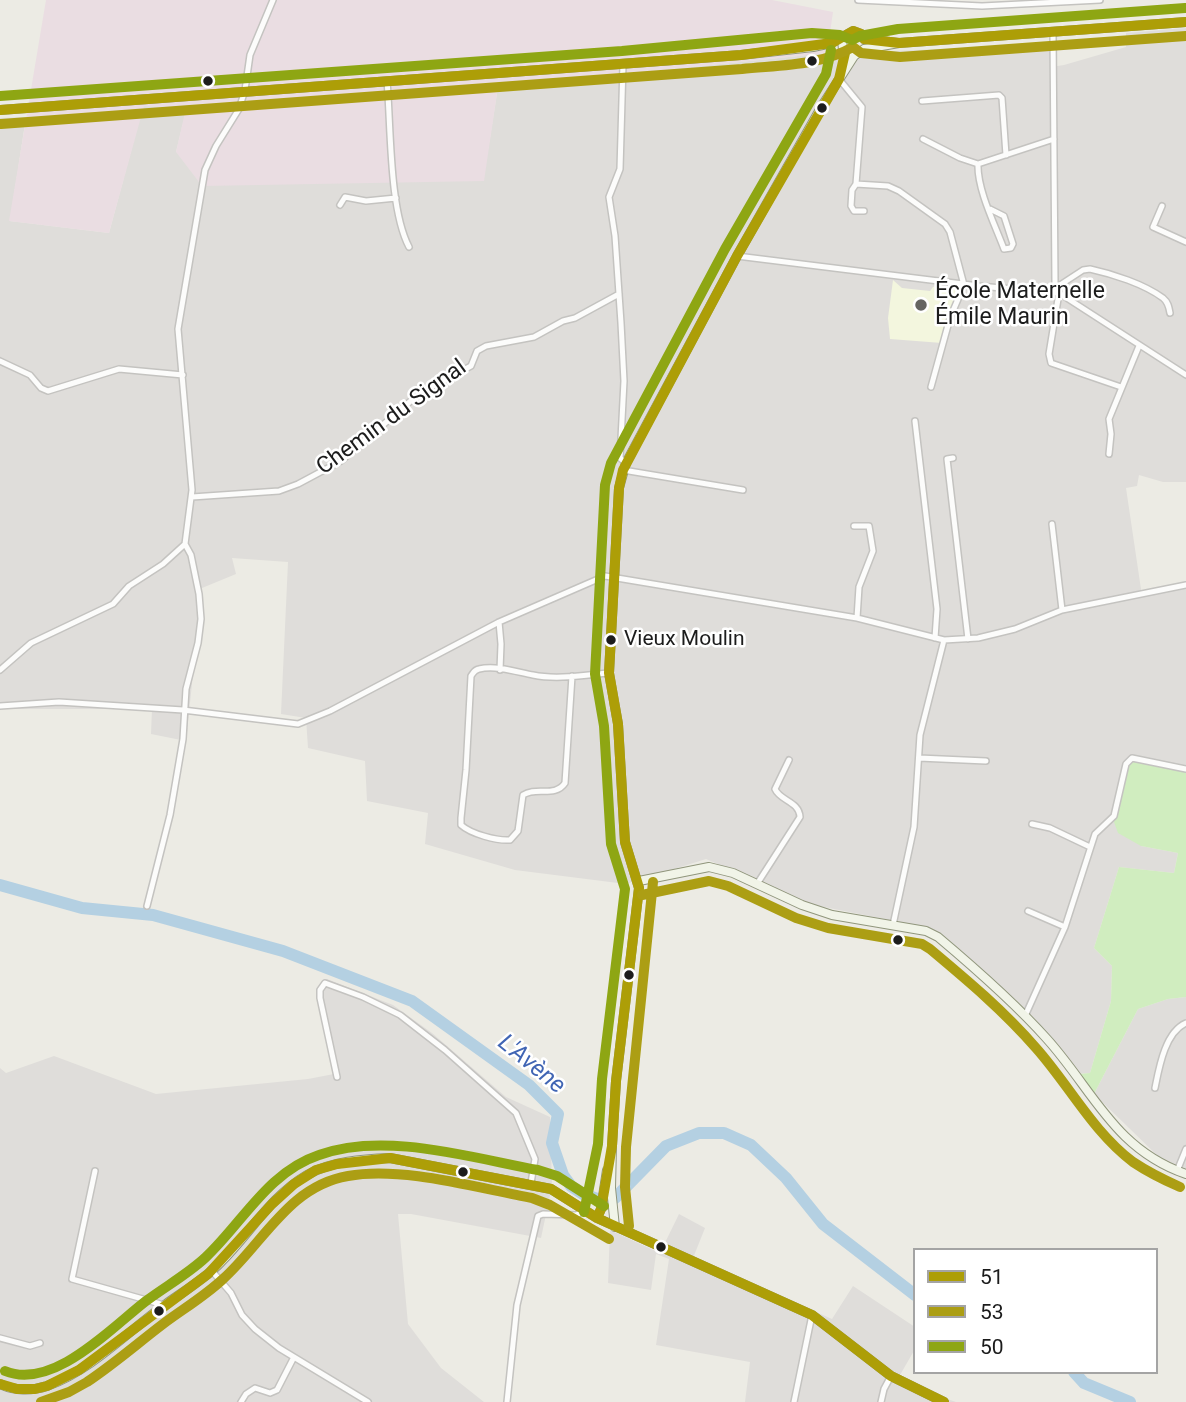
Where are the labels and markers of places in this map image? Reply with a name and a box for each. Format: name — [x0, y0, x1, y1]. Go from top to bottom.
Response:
unlabelled marker — [805, 54, 819, 68]
unlabelled marker — [201, 74, 215, 88]
unlabelled marker — [815, 101, 829, 115]
place label: École Maternelle Émile Maurin — [935, 278, 1105, 332]
marker: École Maternelle Émile Maurin — [913, 297, 929, 313]
place label: Vieux Moulin — [624, 627, 745, 653]
marker: Vieux Moulin — [604, 633, 618, 647]
unlabelled marker — [891, 933, 905, 947]
unlabelled marker — [622, 968, 636, 982]
unlabelled marker — [456, 1165, 470, 1179]
unlabelled marker — [654, 1240, 668, 1254]
unlabelled marker — [152, 1304, 166, 1318]

